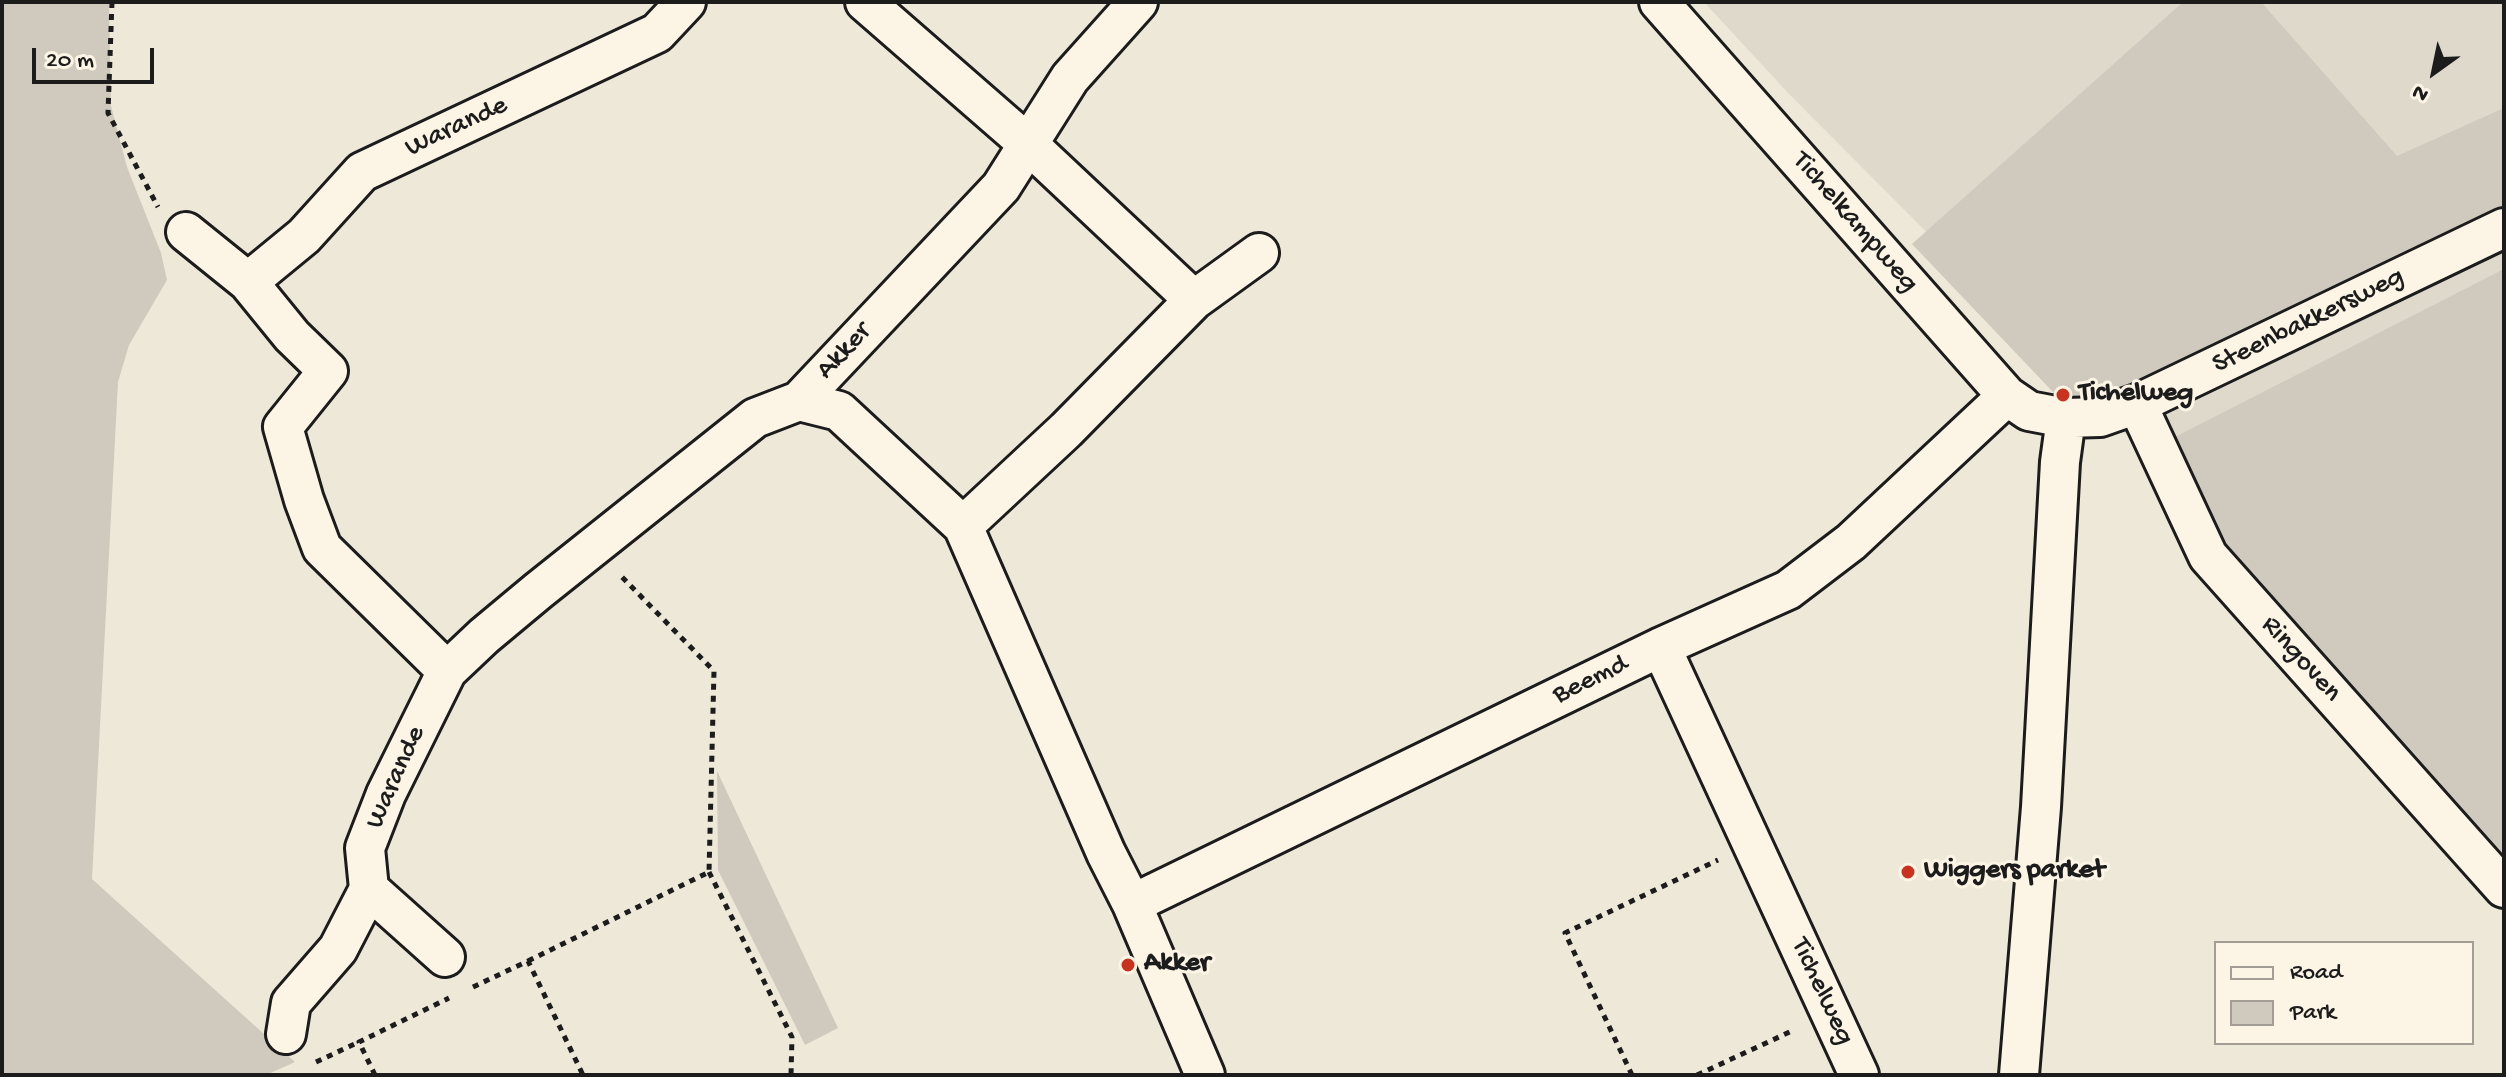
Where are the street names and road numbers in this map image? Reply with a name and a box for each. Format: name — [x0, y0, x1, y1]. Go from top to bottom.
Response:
street label: Warande — [401, 90, 513, 166]
street label: Tichelkampweg — [1784, 146, 1924, 300]
street label: Steenbakkersweg — [2208, 261, 2410, 383]
street label: Akker — [810, 316, 880, 388]
street label: Ringoven — [2253, 610, 2347, 710]
street label: Beemd — [1548, 648, 1634, 714]
street label: Warande — [359, 721, 435, 835]
street label: Tichelweg — [1782, 933, 1860, 1051]

